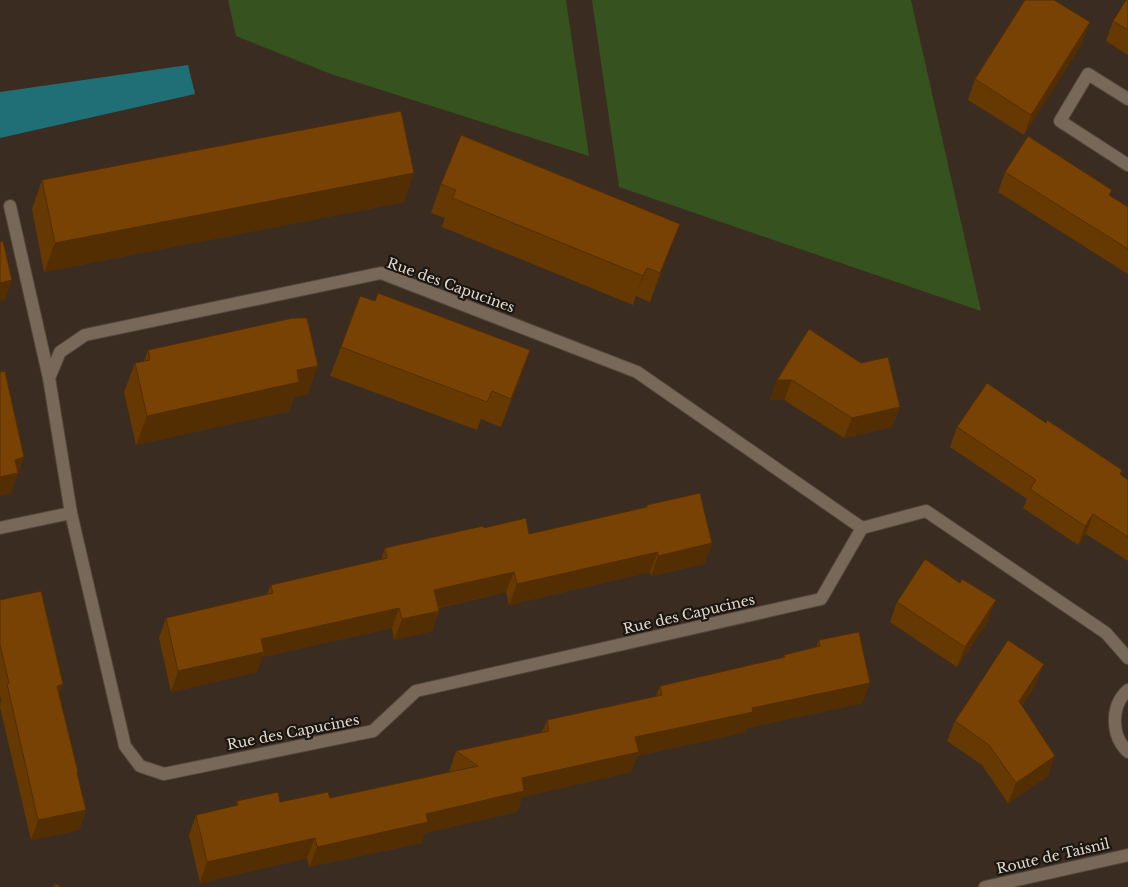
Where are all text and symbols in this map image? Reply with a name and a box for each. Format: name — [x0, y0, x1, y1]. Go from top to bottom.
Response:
street label: Rue des Capucines — [385, 254, 517, 316]
street label: Rue des Capucines — [621, 590, 757, 638]
street label: Rue des Capucines — [225, 710, 361, 754]
street label: Route de Taisnil — [995, 834, 1112, 878]

